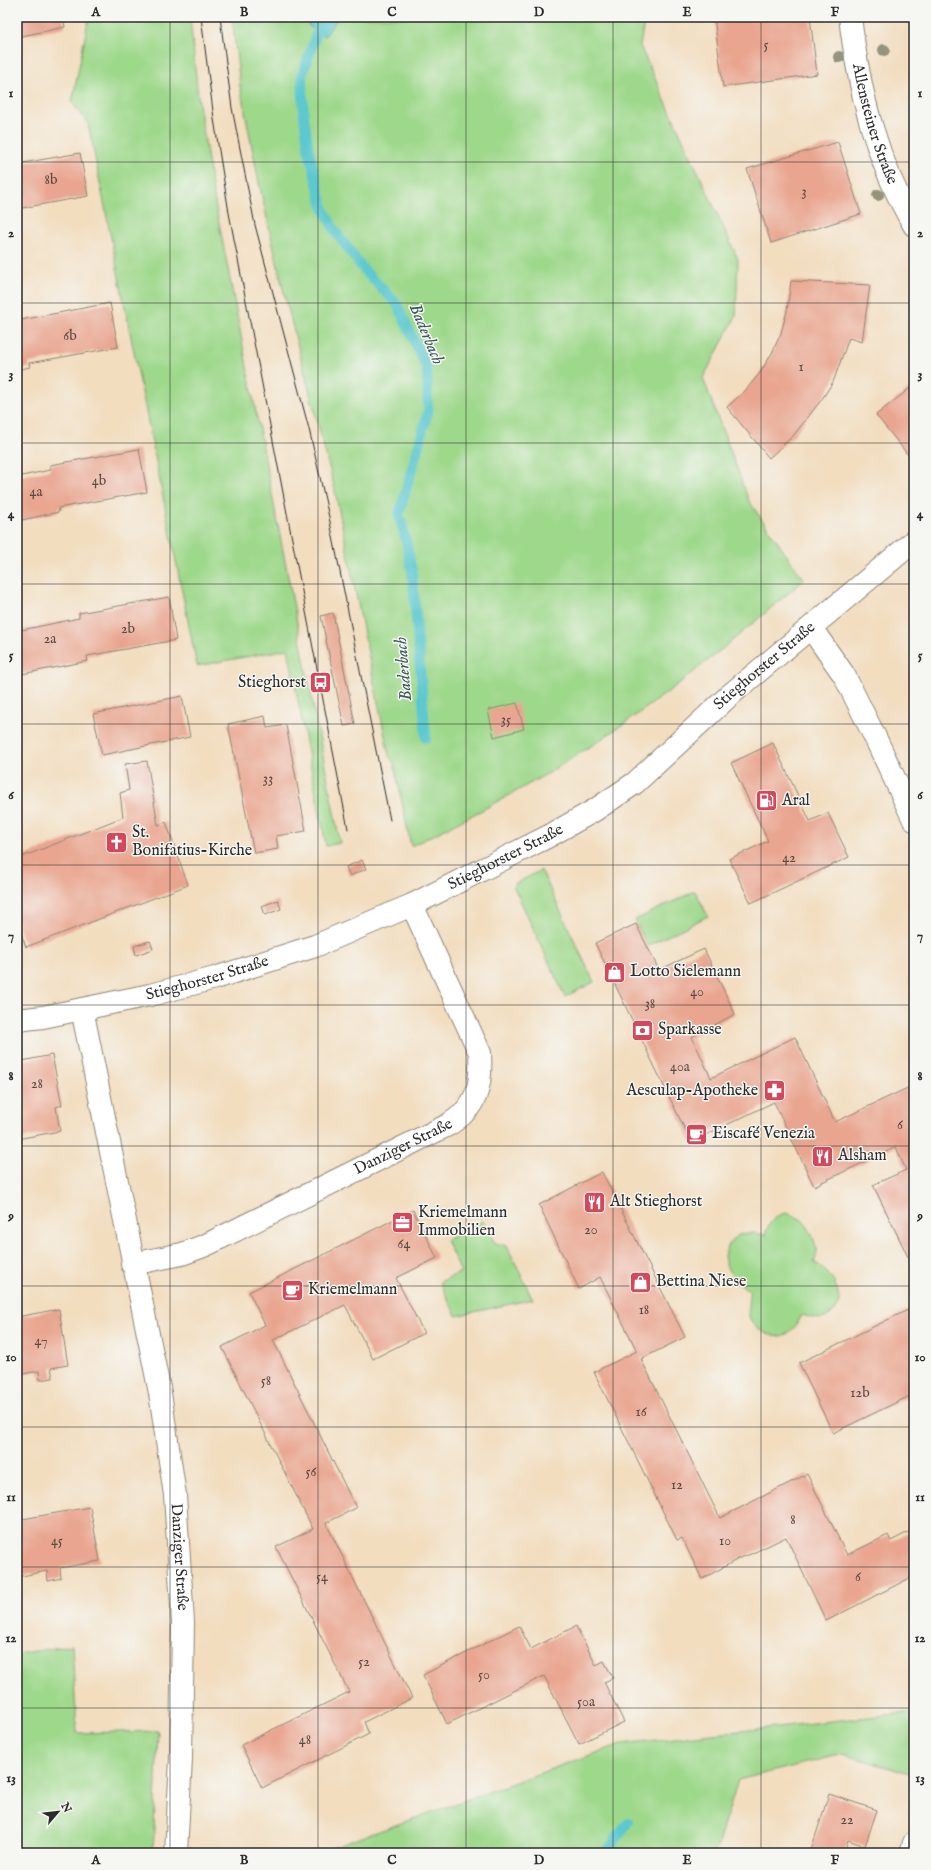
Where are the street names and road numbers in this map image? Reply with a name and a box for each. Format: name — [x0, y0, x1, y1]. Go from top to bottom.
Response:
street label: Allensteiner Straße — [847, 61, 902, 188]
street label: Stieghorster Straße — [710, 618, 820, 715]
street label: Stieghorster Straße — [445, 820, 567, 895]
street label: Stieghorster Straße — [144, 951, 271, 1006]
street label: Danziger Straße — [351, 1114, 457, 1180]
street label: Danziger Straße — [166, 1503, 192, 1611]

